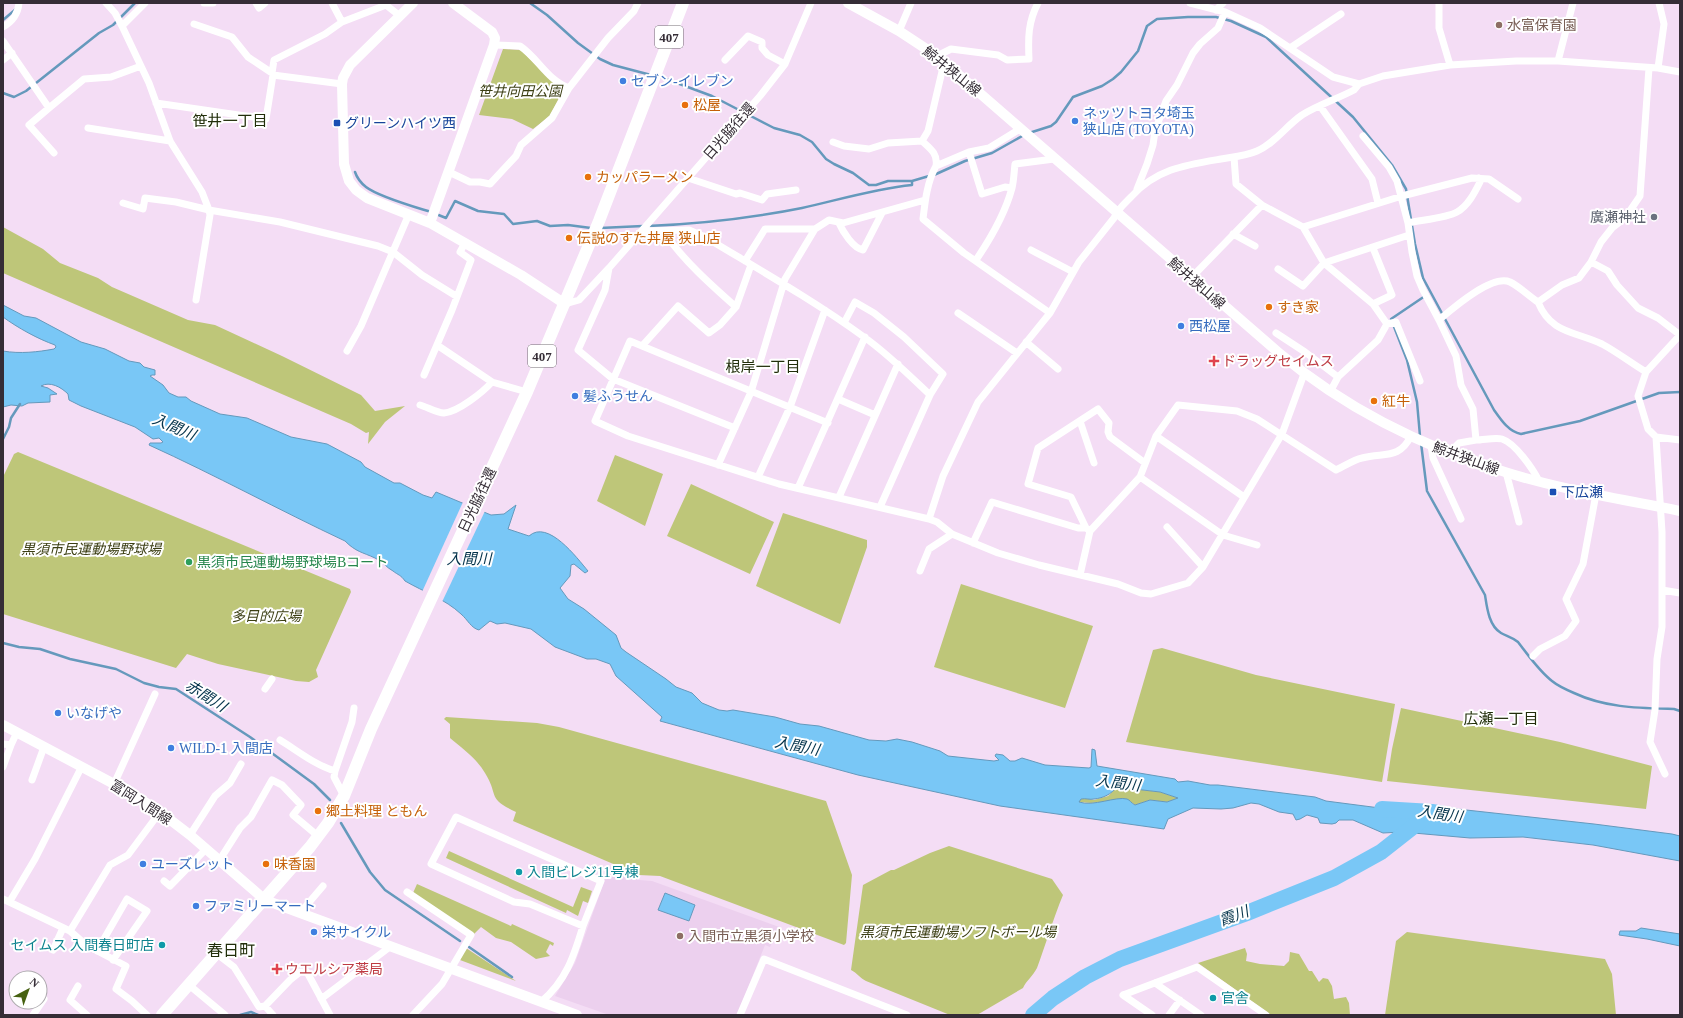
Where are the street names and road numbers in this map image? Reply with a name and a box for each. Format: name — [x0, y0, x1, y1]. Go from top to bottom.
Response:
road number: 407 — [655, 26, 683, 48]
street label: 鯨井狭山線 — [920, 43, 984, 99]
street label: 日光脇往還 — [701, 100, 758, 163]
street label: 鯨井狭山線 — [1165, 254, 1229, 312]
road number: 407 — [528, 345, 556, 367]
street label: 鯨井狭山線 — [1430, 439, 1502, 477]
street label: 日光脇往還 — [456, 465, 499, 535]
street label: 富岡入間線 — [107, 777, 174, 828]

